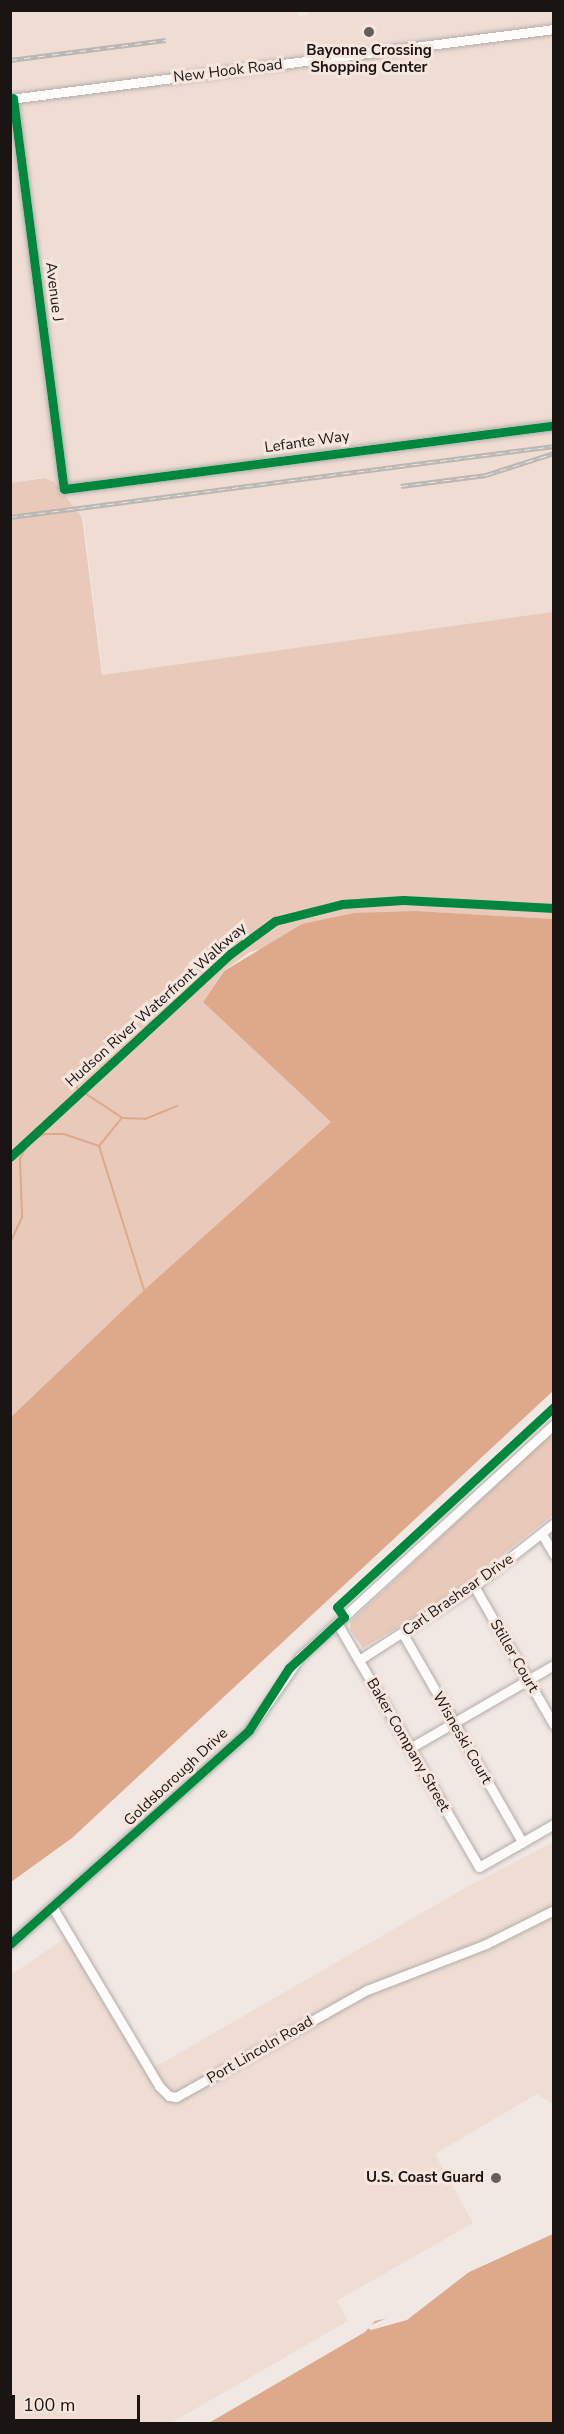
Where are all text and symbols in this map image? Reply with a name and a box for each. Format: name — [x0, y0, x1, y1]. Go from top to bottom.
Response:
marker: Bayonne Crossing Shopping Center — [362, 25, 376, 39]
place label: Bayonne Crossing Shopping Center — [306, 41, 432, 76]
street label: New Hook Road — [172, 55, 284, 87]
street label: Avenue J — [41, 261, 67, 323]
street label: Lefante Way — [263, 427, 351, 457]
street label: Hudson River Waterfront Walkway — [62, 919, 250, 1091]
street label: Carl Brashear Drive — [399, 1550, 517, 1640]
street label: Stiller Court — [486, 1616, 542, 1696]
street label: Baker Company Street — [362, 1675, 454, 1815]
street label: Wisneski Court — [428, 1689, 496, 1787]
street label: Goldsborough Drive — [120, 1724, 232, 1830]
street label: Port Lincoln Road — [204, 2012, 316, 2088]
place label: U.S. Coast Guard — [366, 2169, 484, 2187]
marker: U.S. Coast Guard — [489, 2171, 503, 2185]
scale bar — [15, 2383, 142, 2421]
text: 100 m — [23, 2393, 75, 2417]

